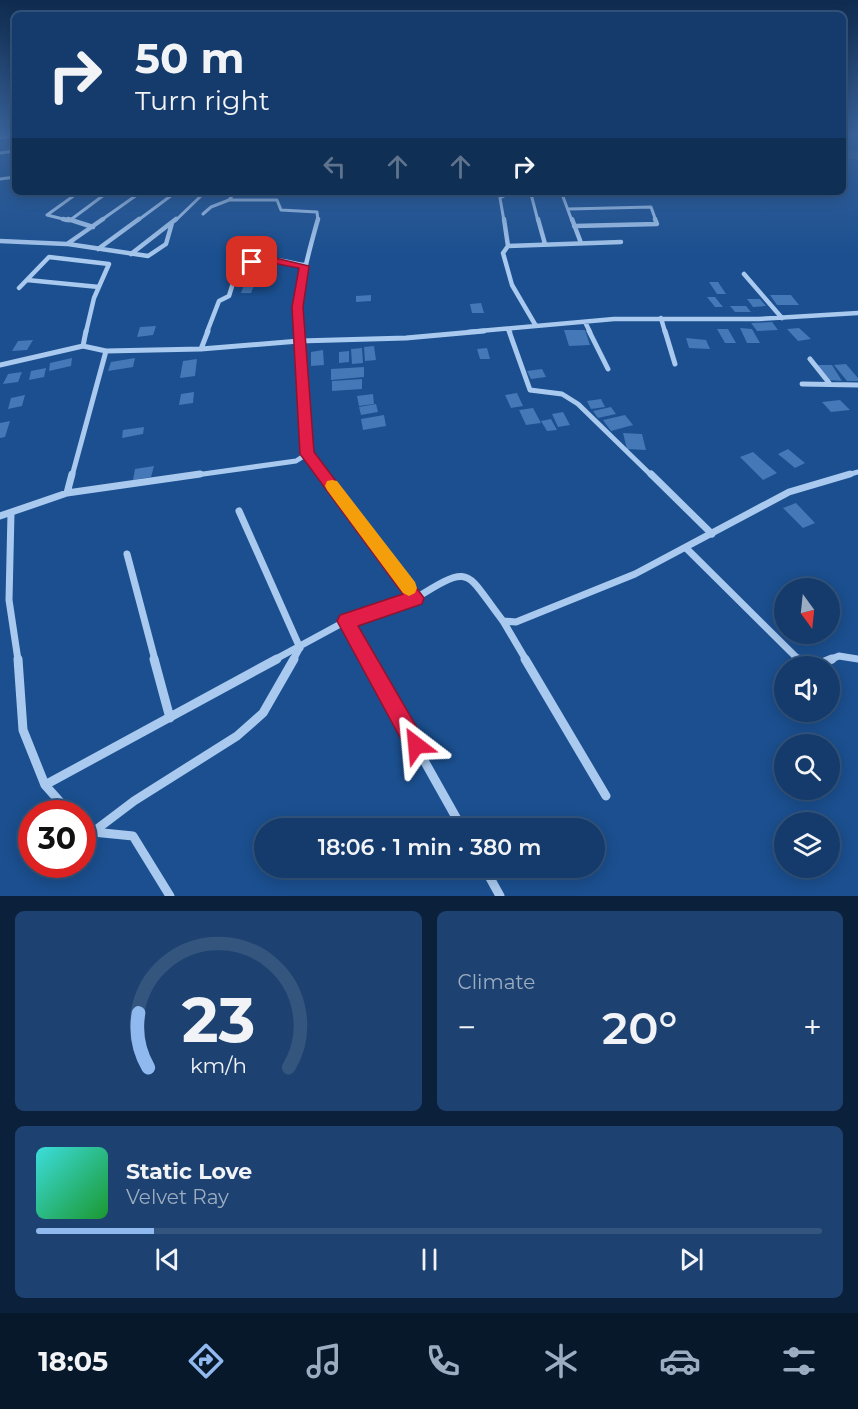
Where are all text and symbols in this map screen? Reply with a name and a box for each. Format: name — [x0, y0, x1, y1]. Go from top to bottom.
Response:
text: 50 m — [135, 32, 244, 84]
icon: right — [36, 36, 114, 114]
text: Turn right — [135, 84, 270, 117]
icon: left — [318, 150, 351, 183]
icon: ahead — [381, 150, 414, 183]
icon: ahead — [444, 150, 477, 183]
icon: right — [507, 150, 540, 183]
pin — [226, 236, 277, 287]
icon: arrive — [235, 245, 268, 278]
north arrow — [774, 578, 840, 644]
map controls — [774, 578, 840, 878]
button: sound — [774, 656, 840, 722]
position arrow — [384, 713, 448, 777]
button: search — [774, 734, 840, 800]
speed limit sign: 30 — [18, 800, 96, 878]
button: layers — [774, 812, 840, 878]
text: 18:06 · 1 min · 380 m — [318, 834, 541, 861]
text: Climate — [458, 970, 535, 994]
text: 23 — [181, 982, 255, 1058]
text: 20° — [602, 1000, 677, 1055]
text: − — [458, 1007, 476, 1047]
text: + — [803, 1007, 822, 1047]
text: km/h — [190, 1052, 247, 1078]
text: Static Love — [126, 1158, 252, 1185]
text: Velvet Ray — [126, 1185, 229, 1209]
icon: previous — [151, 1243, 184, 1276]
icon: pause — [413, 1243, 446, 1276]
icon: next — [675, 1243, 708, 1276]
icon: directions — [185, 1340, 227, 1382]
icon: music — [303, 1340, 345, 1382]
icon: phone — [422, 1340, 464, 1382]
icon: climate — [540, 1340, 582, 1382]
icon: car — [659, 1340, 701, 1382]
icon: filters — [778, 1340, 820, 1382]
text: 18:05 — [38, 1345, 108, 1378]

